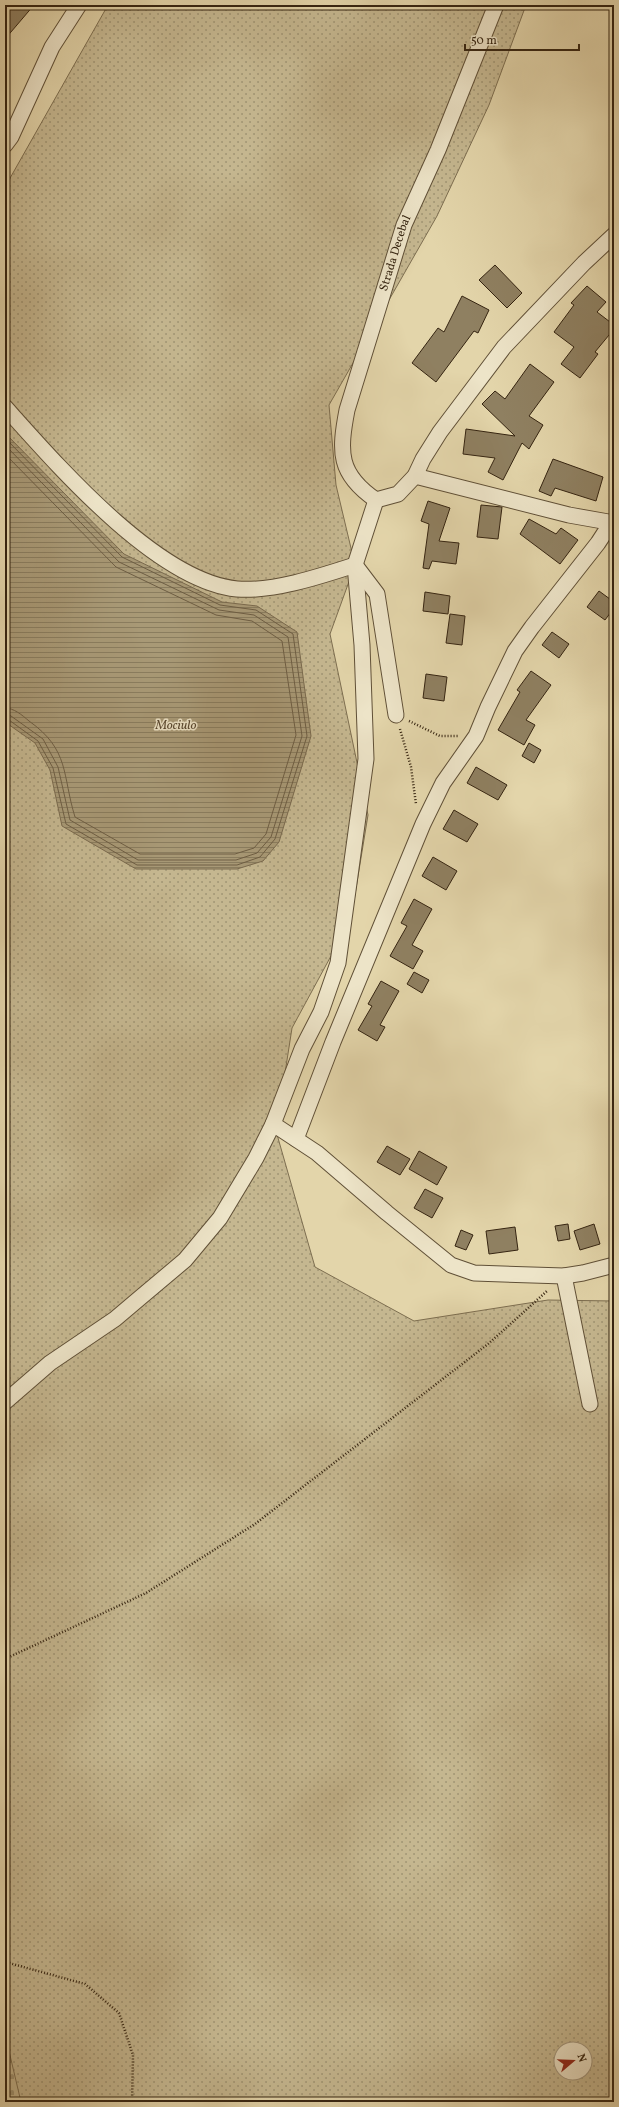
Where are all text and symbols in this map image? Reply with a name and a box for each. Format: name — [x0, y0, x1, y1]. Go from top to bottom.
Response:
scale bar — [465, 26, 579, 52]
text: 50 m — [471, 33, 497, 49]
street label: Strada Decebal — [376, 212, 416, 293]
water label: Mociulo — [155, 717, 197, 735]
north arrow — [553, 2041, 593, 2081]
text: N — [573, 2052, 589, 2064]

